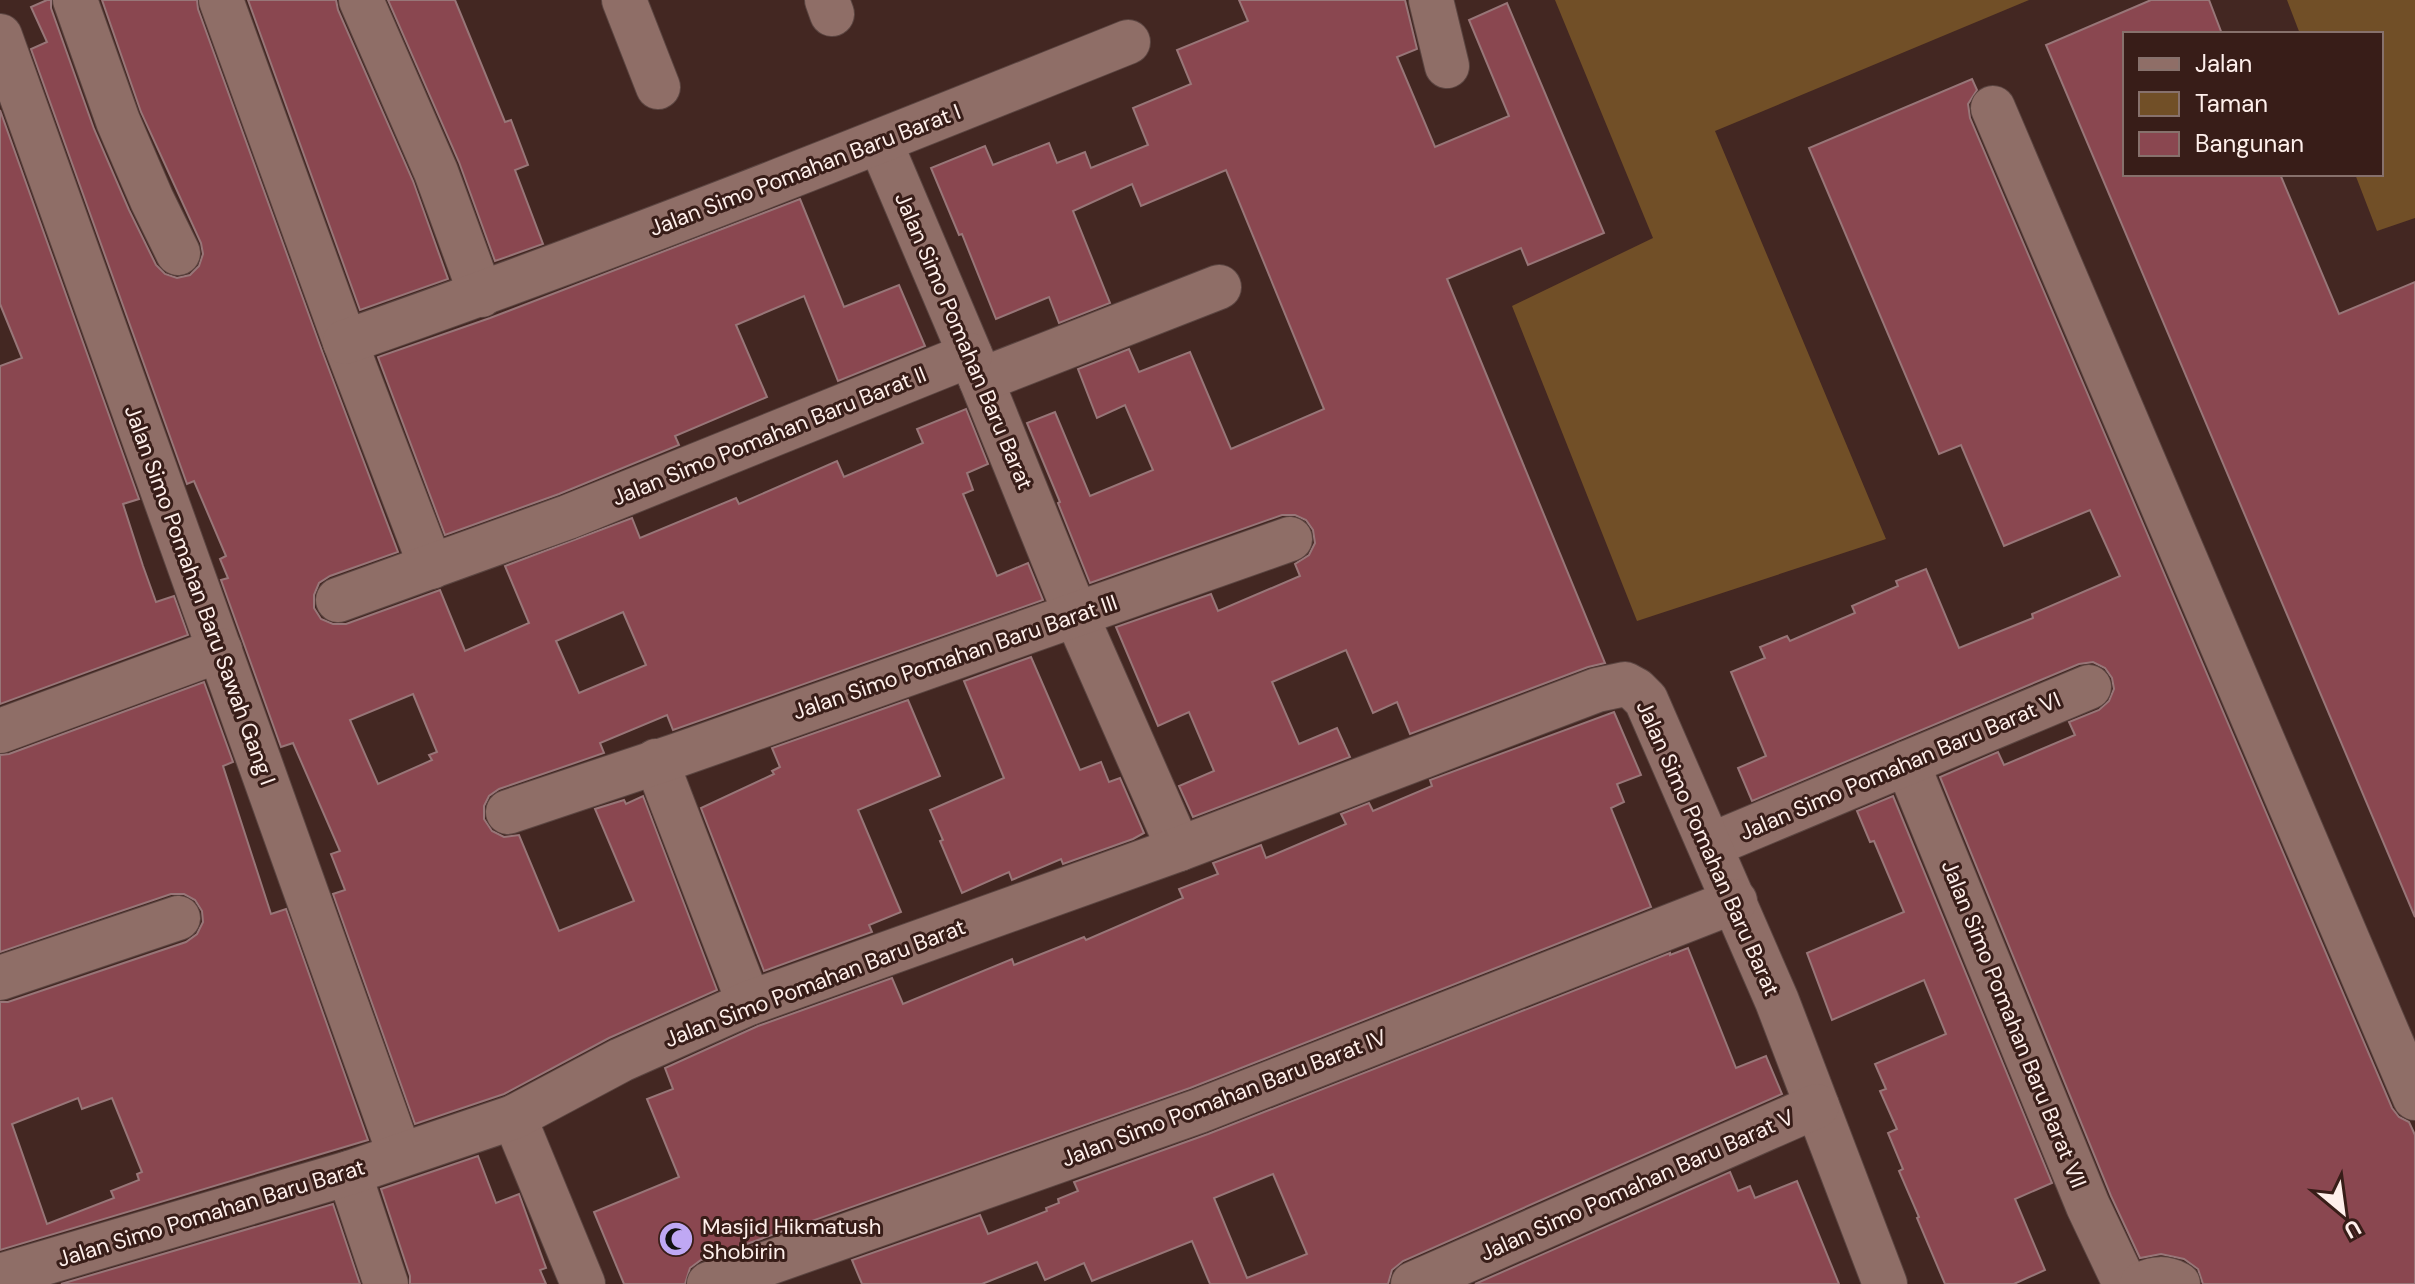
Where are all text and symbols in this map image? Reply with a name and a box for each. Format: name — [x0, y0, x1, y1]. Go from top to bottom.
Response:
legend — [2123, 32, 2383, 176]
text: Jalan — [2195, 48, 2252, 79]
text: Taman — [2195, 88, 2268, 119]
street label: Jalan Simo Pomahan Baru Barat I — [645, 97, 965, 243]
text: Bangunan — [2195, 128, 2304, 159]
street label: Jalan Simo Pomahan Baru Barat — [888, 188, 1040, 494]
street label: Jalan Simo Pomahan Baru Barat II — [608, 360, 930, 512]
street label: Jalan Simo Pomahan Baru Sawah Gang I — [118, 401, 282, 789]
street label: Jalan Simo Pomahan Baru Barat III — [789, 588, 1121, 726]
street label: Jalan Simo Pomahan Baru Barat VI — [1735, 685, 2065, 847]
street label: Jalan Simo Pomahan Baru Barat — [1630, 696, 1786, 1000]
street label: Jalan Simo Pomahan Baru Barat VII — [1935, 856, 2093, 1192]
street label: Jalan Simo Pomahan Baru Barat — [660, 912, 970, 1054]
street label: Jalan Simo Pomahan Baru Barat IV — [1057, 1022, 1391, 1174]
street label: Jalan Simo Pomahan Baru Barat V — [1475, 1102, 1799, 1268]
street label: Jalan Simo Pomahan Baru Barat — [54, 1152, 368, 1274]
north arrow — [2303, 1172, 2383, 1252]
place label: Masjid Hikmatush Shobirin — [702, 1212, 881, 1266]
text: U — [2339, 1213, 2366, 1245]
mosque icon: Masjid Hikmatush Shobirin — [657, 1220, 695, 1258]

